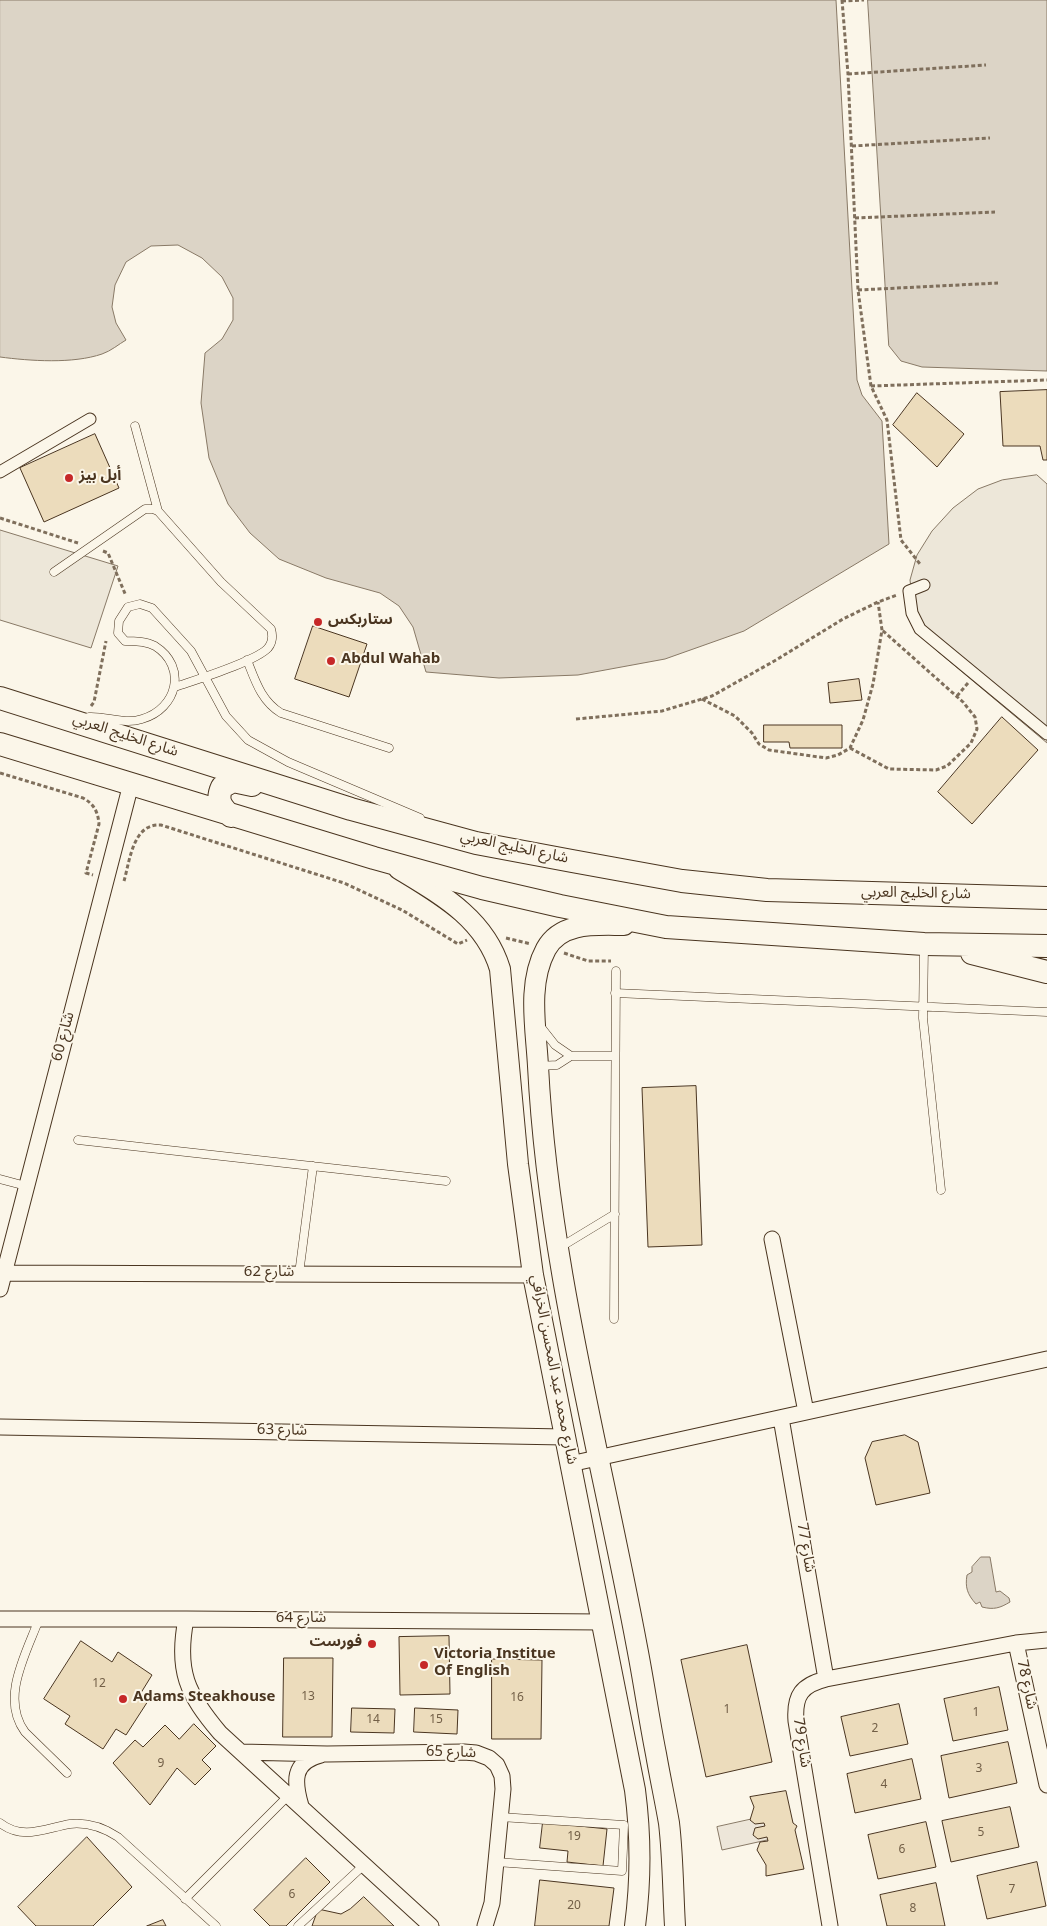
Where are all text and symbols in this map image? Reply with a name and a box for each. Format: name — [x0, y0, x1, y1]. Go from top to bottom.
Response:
place label: أبل بيز — [79, 469, 121, 487]
marker: أبل بيز — [63, 472, 75, 484]
place label: ستاربكس — [328, 613, 393, 631]
marker: ستاربكس — [312, 616, 324, 628]
place label: Abdul Wahab — [341, 652, 440, 670]
marker: Abdul Wahab — [325, 655, 337, 667]
street label: شارع الخليج العربي — [70, 711, 180, 763]
street label: شارع الخليج العربي — [458, 829, 570, 869]
street label: شارع الخليج العربي — [861, 885, 971, 905]
street label: شارع 60 — [50, 1010, 80, 1064]
street label: شارع 62 — [244, 1265, 294, 1283]
street label: شارع محمد عبد المحسن الخرافي — [525, 1274, 579, 1466]
street label: شارع 63 — [257, 1423, 307, 1441]
street label: شارع 77 — [791, 1522, 817, 1574]
street label: شارع 64 — [276, 1611, 326, 1629]
place label: فورست — [310, 1635, 362, 1653]
marker: فورست — [366, 1638, 378, 1650]
place label: Victoria Institue Of English — [434, 1647, 556, 1682]
marker: Victoria Institue Of English — [418, 1659, 430, 1671]
street label: شارع 78 — [1011, 1659, 1039, 1711]
house number: 12 — [92, 1678, 106, 1692]
place label: Adams Steakhouse — [133, 1690, 275, 1708]
house number: 13 — [301, 1691, 315, 1705]
house number: 16 — [510, 1692, 524, 1706]
marker: Adams Steakhouse — [117, 1693, 129, 1705]
house number: 1 — [724, 1704, 730, 1718]
house number: 1 — [973, 1707, 979, 1721]
house number: 14 — [366, 1714, 380, 1728]
house number: 15 — [429, 1714, 443, 1728]
street label: شارع 79 — [787, 1717, 813, 1769]
house number: 2 — [872, 1723, 878, 1737]
street label: شارع 65 — [426, 1744, 476, 1764]
house number: 9 — [158, 1758, 164, 1772]
house number: 3 — [976, 1763, 982, 1777]
house number: 4 — [881, 1779, 887, 1793]
house number: 5 — [978, 1827, 984, 1841]
house number: 19 — [567, 1831, 581, 1845]
house number: 6 — [899, 1844, 905, 1858]
house number: 7 — [1009, 1884, 1015, 1898]
house number: 6 — [289, 1889, 295, 1903]
house number: 20 — [567, 1900, 581, 1914]
house number: 8 — [910, 1903, 916, 1917]

